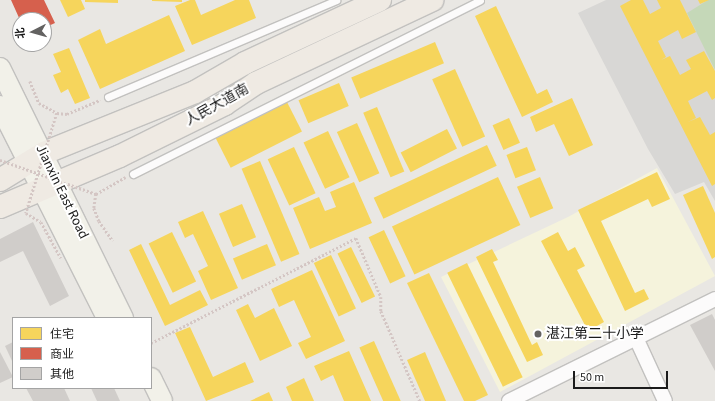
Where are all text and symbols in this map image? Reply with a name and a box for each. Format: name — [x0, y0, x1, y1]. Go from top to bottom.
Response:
north arrow — [12, 12, 52, 52]
text: 北 — [13, 27, 29, 39]
street label: 人民大道南 — [182, 81, 252, 129]
street label: Jianxin East Road — [32, 142, 92, 242]
legend — [12, 317, 152, 389]
text: 住宅 — [50, 326, 74, 343]
place label: 湛江第二十小学 — [546, 326, 644, 342]
marker: 湛江第二十小学 — [533, 329, 543, 339]
text: 商业 — [50, 346, 74, 363]
scale bar — [575, 363, 670, 389]
text: 其他 — [50, 366, 74, 383]
text: 50 m — [580, 369, 604, 386]

